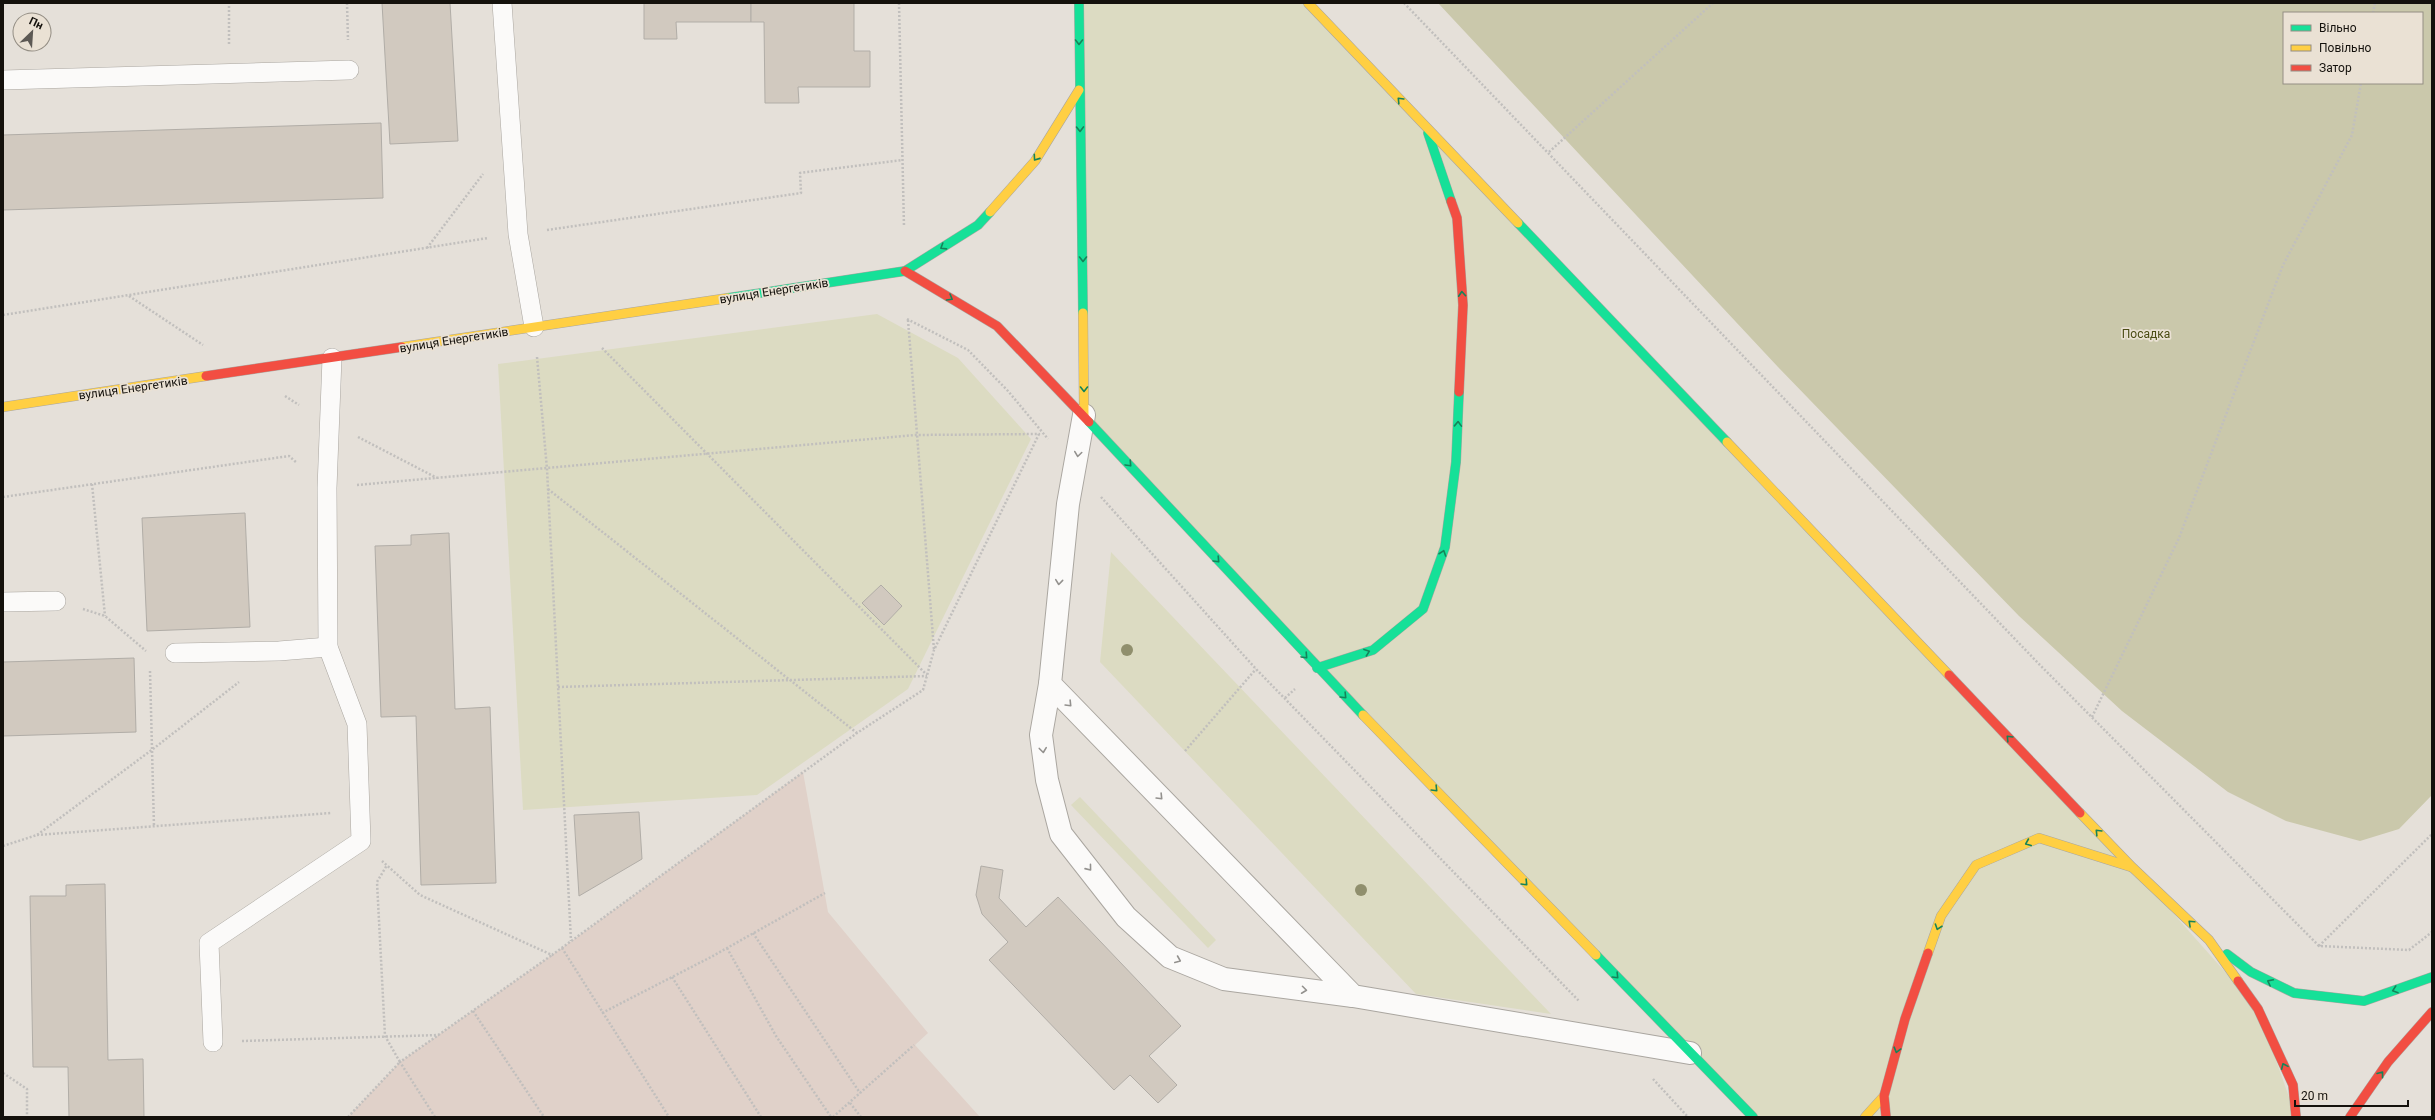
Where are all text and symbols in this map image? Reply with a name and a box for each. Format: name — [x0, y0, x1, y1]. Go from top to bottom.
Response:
north arrow — [12, 12, 52, 52]
legend — [2283, 12, 2423, 84]
text: Пн — [27, 15, 45, 32]
text: Вільно — [2319, 21, 2357, 35]
one-way arrow — [1075, 39, 1083, 45]
text: Повільно — [2319, 41, 2372, 55]
text: Затор — [2319, 61, 2352, 75]
one-way arrow — [1397, 97, 1404, 105]
one-way arrow — [1076, 126, 1084, 132]
one-way arrow — [1034, 154, 1041, 161]
one-way arrow — [940, 243, 947, 250]
one-way arrow — [1079, 256, 1087, 262]
street label: вулиця Енергетиків — [719, 275, 829, 307]
one-way arrow — [1458, 291, 1467, 297]
one-way arrow — [946, 294, 953, 301]
street label: вулиця Енергетиків — [399, 324, 509, 356]
park label: Посадка — [2122, 327, 2170, 341]
street label: вулиця Енергетиків — [78, 373, 189, 403]
one-way arrow — [1079, 386, 1088, 392]
one-way arrow — [1454, 421, 1462, 427]
one-way arrow — [1074, 451, 1083, 457]
one-way arrow — [1125, 459, 1132, 467]
one-way arrow — [1438, 550, 1447, 557]
one-way arrow — [1213, 555, 1220, 563]
one-way arrow — [1055, 579, 1064, 585]
one-way arrow — [1364, 648, 1371, 656]
one-way arrow — [1301, 651, 1308, 658]
one-way arrow — [1339, 691, 1347, 699]
one-way arrow — [1065, 699, 1072, 707]
one-way arrow — [2006, 735, 2013, 743]
one-way arrow — [1038, 747, 1047, 753]
one-way arrow — [1430, 784, 1438, 792]
one-way arrow — [1155, 792, 1163, 800]
one-way arrow — [2096, 829, 2103, 837]
one-way arrow — [2025, 838, 2032, 846]
one-way arrow — [1084, 863, 1091, 870]
one-way arrow — [1520, 878, 1528, 886]
one-way arrow — [2188, 920, 2196, 928]
one-way arrow — [1934, 923, 1942, 930]
one-way arrow — [1174, 955, 1182, 963]
one-way arrow — [1611, 971, 1619, 979]
one-way arrow — [2267, 979, 2274, 986]
one-way arrow — [1301, 985, 1307, 994]
one-way arrow — [2392, 986, 2399, 994]
one-way arrow — [1893, 1046, 1902, 1053]
one-way arrow — [2281, 1063, 2289, 1070]
one-way arrow — [2376, 1071, 2383, 1078]
scale bar — [2295, 1082, 2408, 1108]
text: 20 m — [2301, 1089, 2328, 1103]

